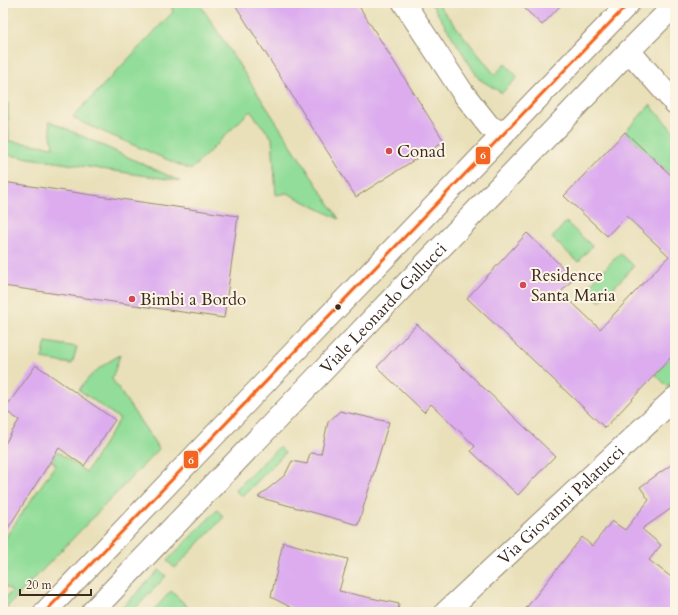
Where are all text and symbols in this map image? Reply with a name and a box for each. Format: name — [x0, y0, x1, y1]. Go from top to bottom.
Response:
place label: Conad — [397, 140, 445, 163]
marker: Conad — [384, 146, 394, 156]
line badge: 6 — [475, 146, 491, 165]
text: 6 — [480, 148, 486, 163]
street label: Viale Leonardo Gallucci — [315, 237, 452, 379]
place label: Residence Santa Maria — [531, 264, 616, 307]
marker: Residence Santa Maria — [518, 280, 528, 290]
place label: Bimbi a Bordo — [140, 288, 246, 311]
marker: Bimbi a Bordo — [127, 294, 137, 304]
unlabelled marker — [333, 302, 343, 312]
street label: Via Giovanni Palatucci — [492, 440, 629, 570]
line badge: 6 — [183, 450, 199, 469]
text: 6 — [188, 453, 194, 468]
scale bar — [20, 571, 91, 597]
text: 20 m — [26, 577, 53, 593]

